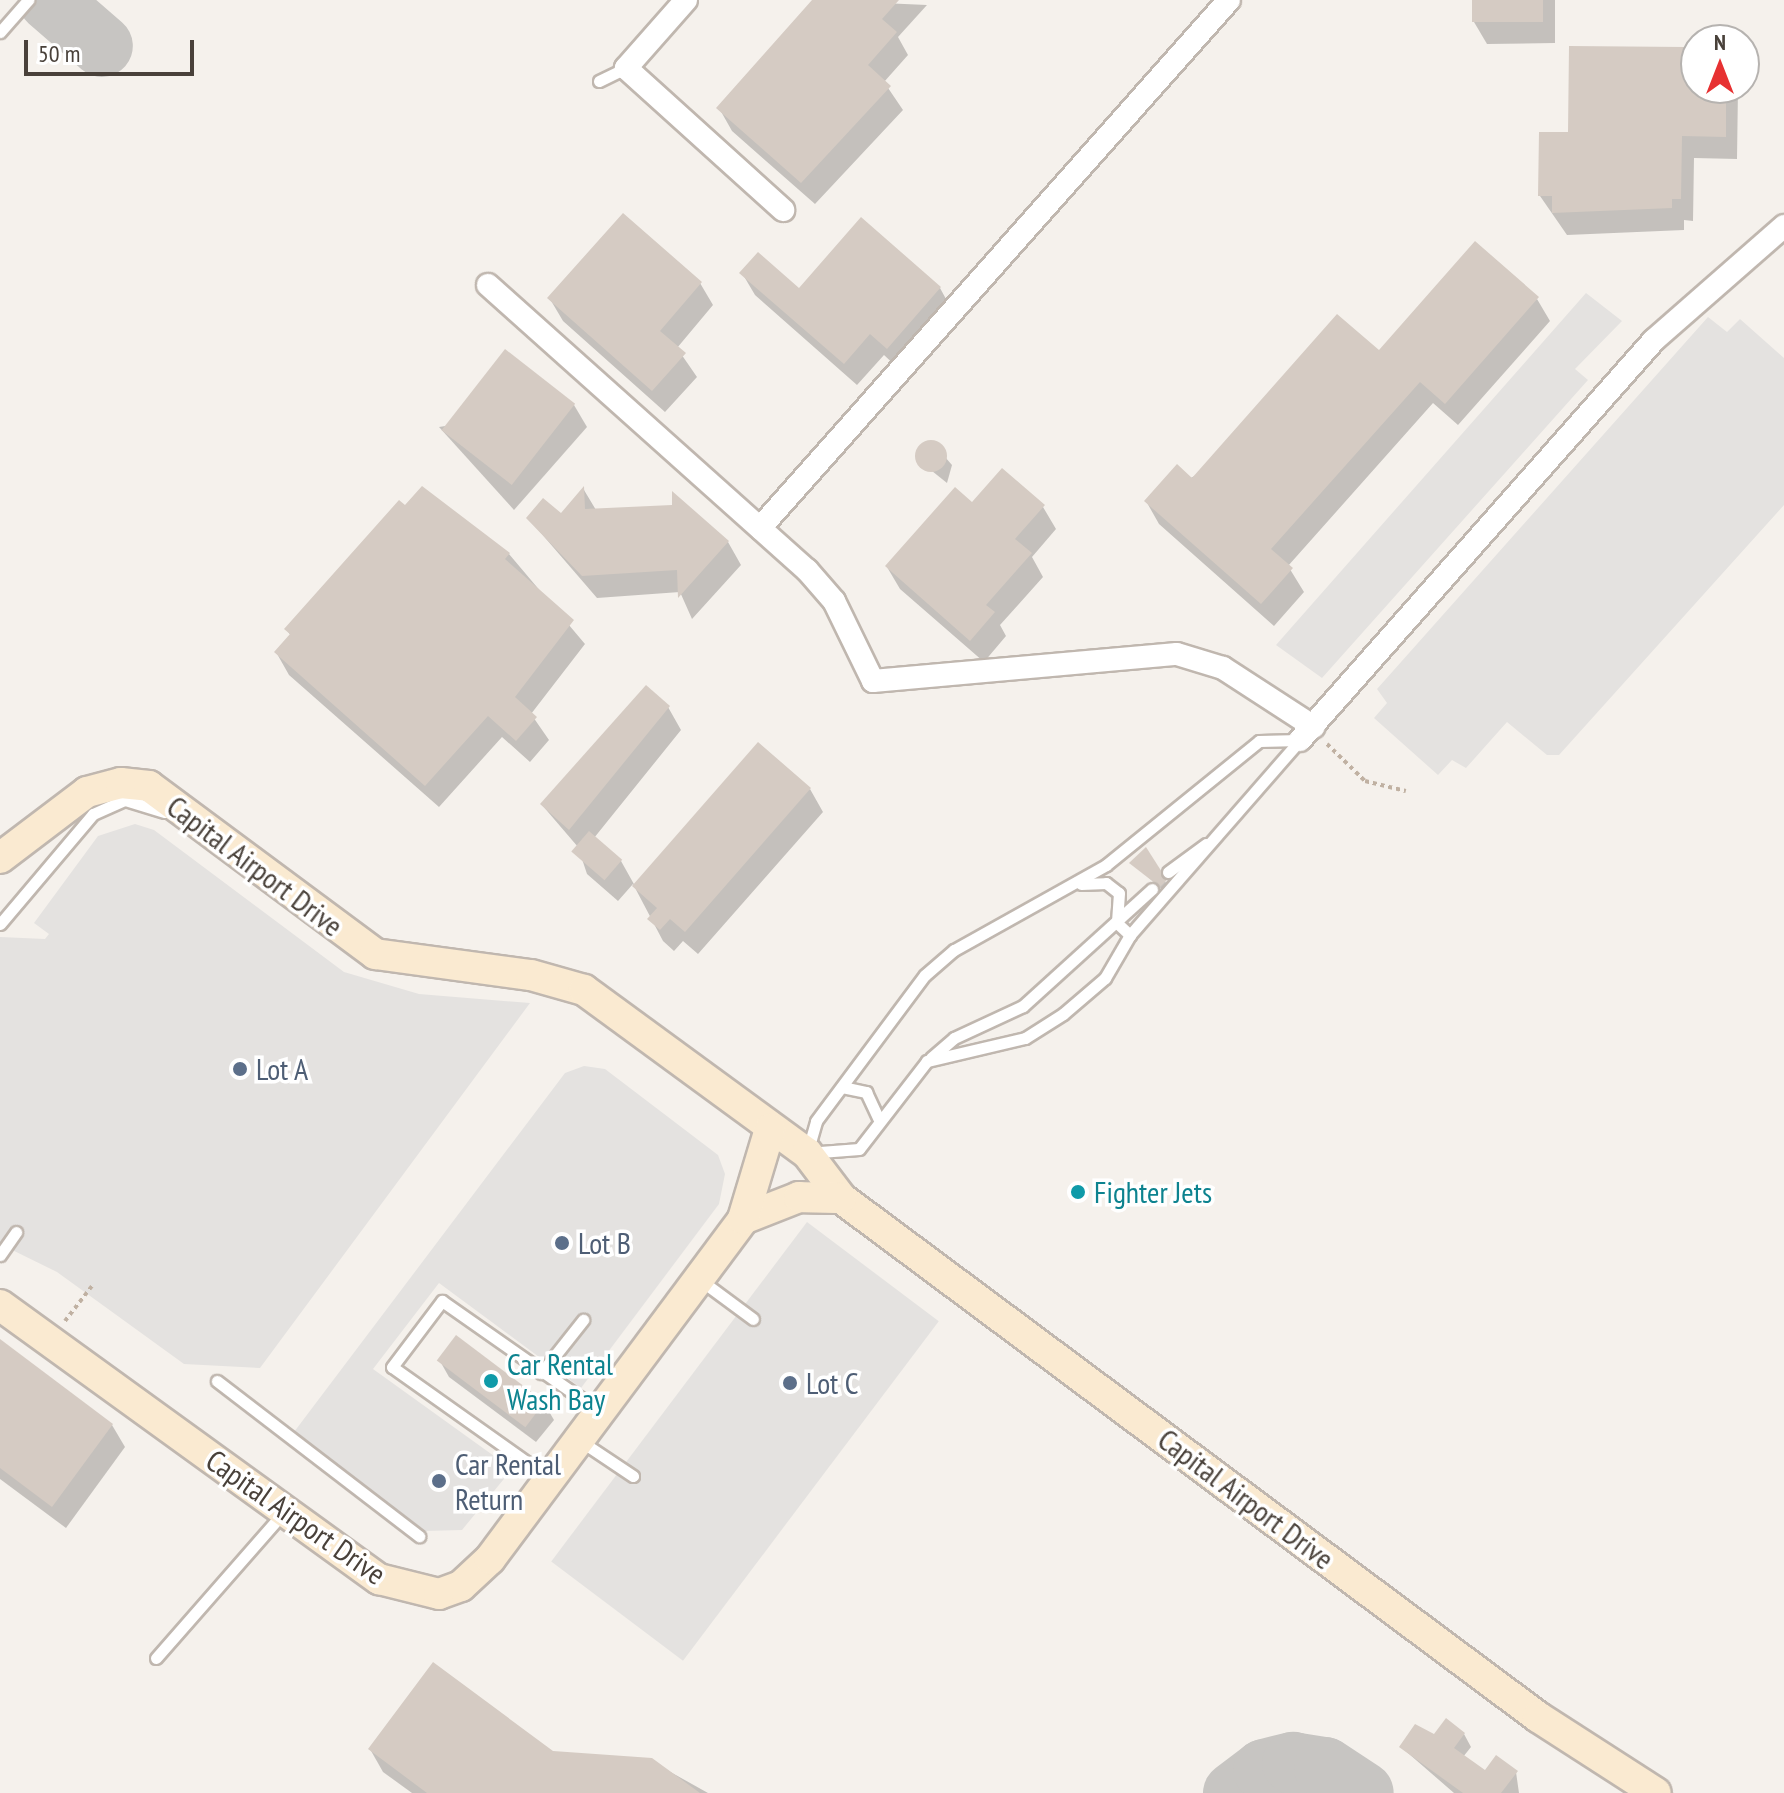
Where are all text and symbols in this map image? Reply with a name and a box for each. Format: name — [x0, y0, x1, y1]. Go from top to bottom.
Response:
scale bar — [28, 24, 198, 74]
north arrow — [1680, 24, 1760, 104]
text: N — [1714, 28, 1726, 56]
text: 50 m — [38, 38, 80, 69]
street label: Capital Airport Drive — [160, 788, 350, 944]
place label: Lot A — [256, 1051, 309, 1087]
marker: Lot A — [231, 1060, 249, 1078]
place label: Fighter Jets — [1094, 1174, 1212, 1210]
marker: Fighter Jets — [1069, 1183, 1087, 1201]
place label: Lot B — [578, 1225, 631, 1261]
marker: Lot B — [553, 1234, 571, 1252]
place label: Car Rental Wash Bay — [507, 1346, 613, 1416]
place label: Lot C — [806, 1365, 858, 1401]
marker: Car Rental Wash Bay — [482, 1372, 500, 1390]
marker: Lot C — [781, 1374, 799, 1392]
street label: Capital Airport Drive — [1151, 1421, 1341, 1577]
street label: Capital Airport Drive — [199, 1442, 393, 1592]
place label: Car Rental Return — [455, 1446, 561, 1516]
marker: Car Rental Return — [430, 1472, 448, 1490]

